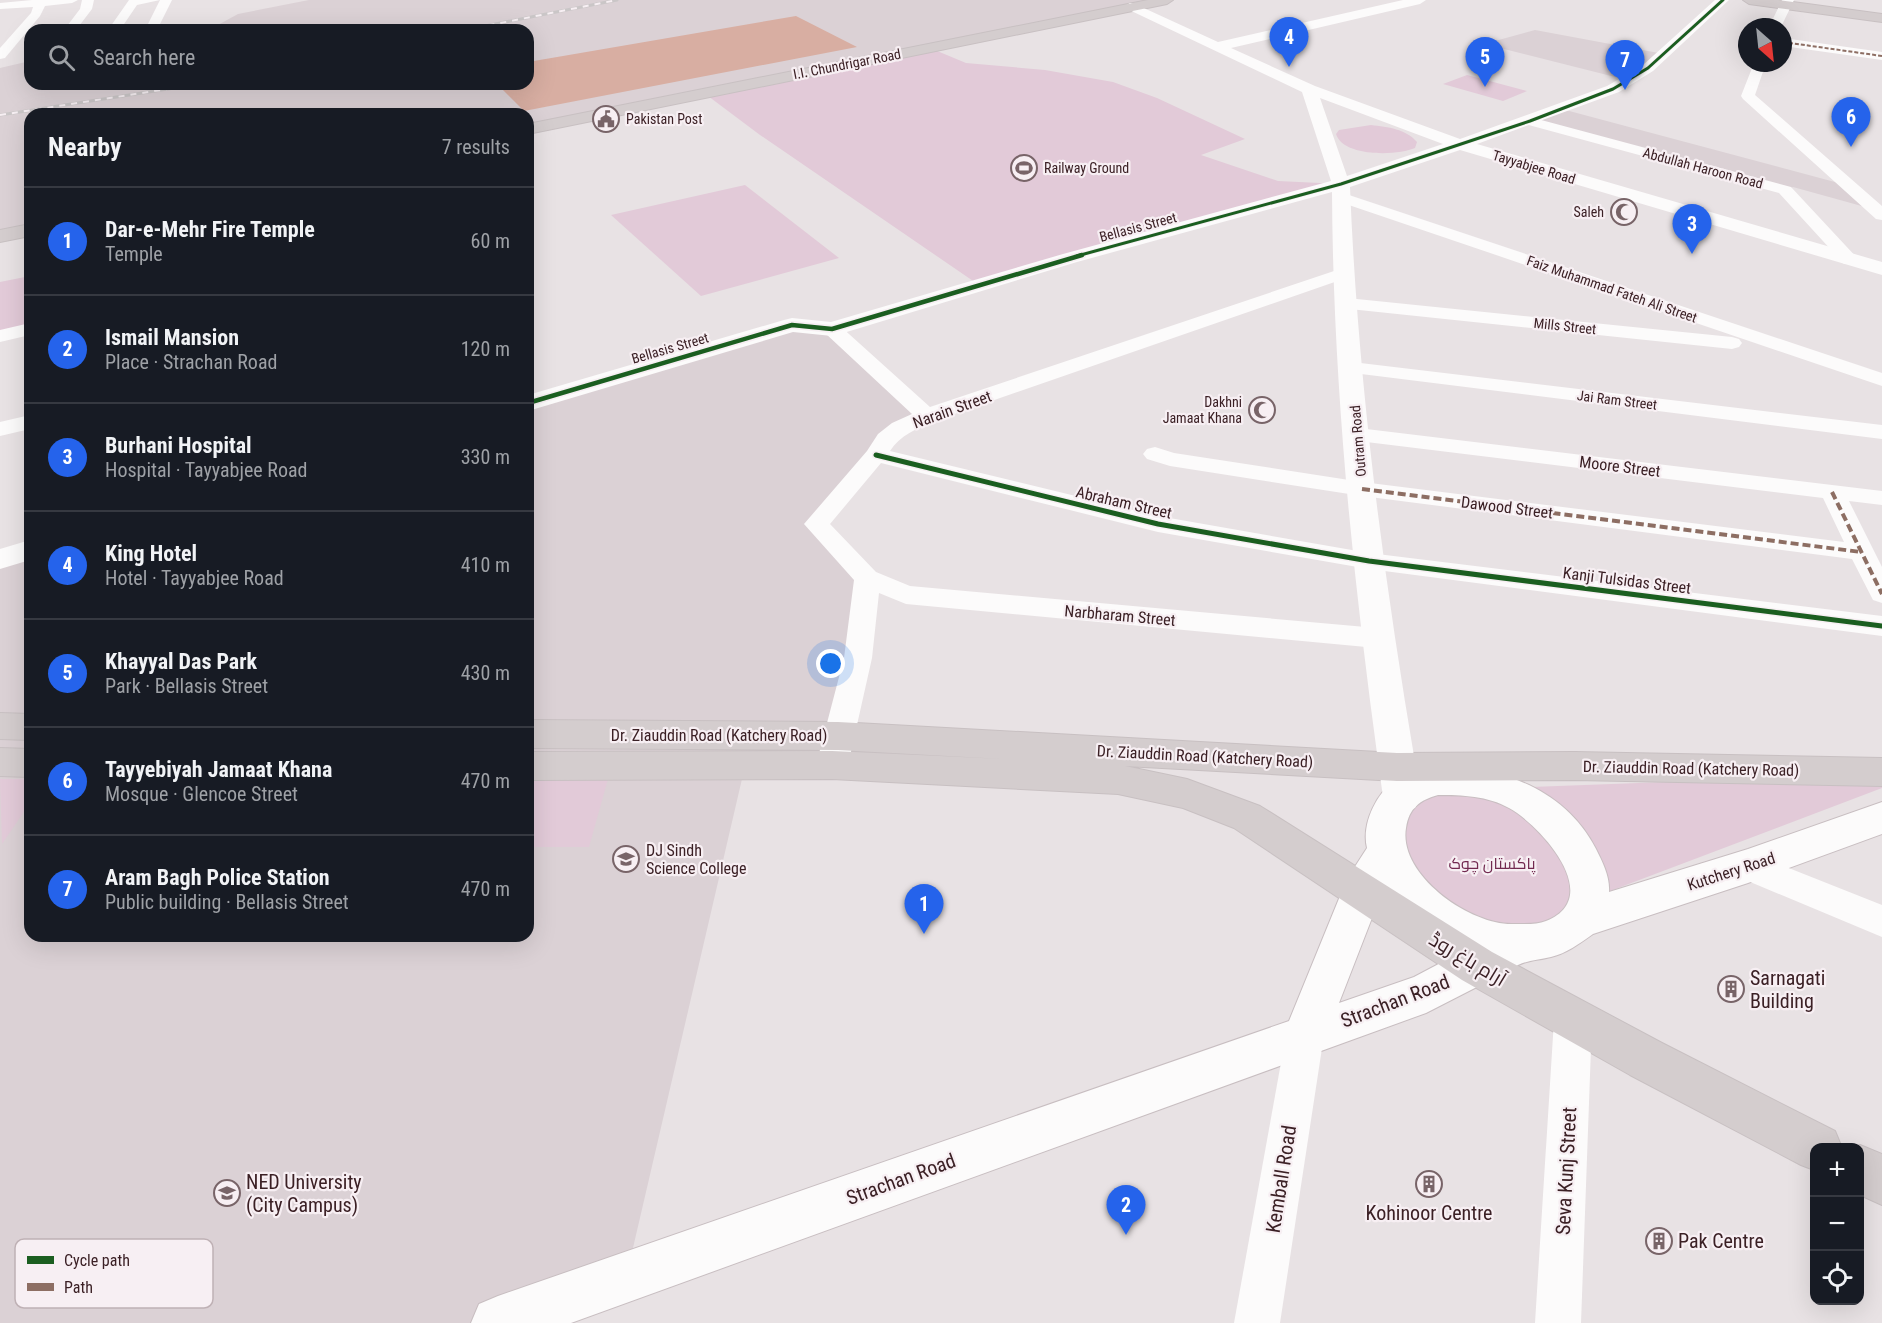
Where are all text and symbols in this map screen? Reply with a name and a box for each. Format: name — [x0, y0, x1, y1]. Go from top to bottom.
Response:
pin: 4 — [1270, 17, 1308, 67]
north arrow — [1738, 18, 1792, 72]
search box — [24, 24, 534, 90]
pin: 5 — [1466, 38, 1504, 87]
pin: 7 — [1606, 40, 1644, 90]
icon: search — [45, 41, 78, 74]
text: Search here — [93, 45, 195, 70]
street label: I.I. Chundrigar Road — [792, 46, 902, 82]
pin: 6 — [1832, 98, 1870, 147]
public building icon: Pakistan Post — [591, 104, 621, 134]
place label: Pakistan Post — [626, 111, 702, 127]
text: Nearby — [48, 132, 122, 162]
text: 7 results — [442, 135, 510, 159]
street label: Abdullah Haroon Road — [1641, 144, 1765, 192]
street label: Tayyabjee Road — [1491, 147, 1577, 187]
sports icon: Railway Ground — [1009, 153, 1039, 183]
place label: Railway Ground — [1044, 160, 1129, 176]
mosque icon: Saleh — [1609, 197, 1639, 227]
place label: Saleh — [1573, 204, 1604, 220]
pin: 3 — [1672, 204, 1712, 254]
street label: Bellasis Street — [1098, 209, 1178, 245]
text: Dar-e-Mehr Fire Temple — [105, 217, 315, 242]
text: 1 — [62, 229, 73, 253]
text: 60 m — [471, 229, 510, 253]
text: Temple — [105, 242, 163, 266]
street label: Faiz Muhammad Fateh Ali Street — [1525, 252, 1699, 326]
street label: Mills Street — [1533, 315, 1597, 337]
text: Ismail Mansion — [105, 325, 239, 350]
street label: Bellasis Street — [630, 329, 710, 367]
text: 2 — [62, 337, 73, 361]
text: 120 m — [461, 337, 510, 361]
text: Place · Strachan Road — [105, 350, 277, 374]
street label: Narain Street — [910, 386, 994, 432]
street label: Jai Ram Street — [1576, 387, 1658, 413]
place label: Dakhni Jamaat Khana — [1163, 394, 1242, 426]
mosque icon: Dakhni Jamaat Khana — [1247, 395, 1277, 425]
street label: Outram Road — [1347, 404, 1369, 478]
text: Burhani Hospital — [105, 433, 252, 458]
text: 3 — [62, 445, 73, 469]
text: 330 m — [461, 445, 510, 469]
street label: Moore Street — [1578, 452, 1662, 481]
text: Hospital · Tayyabjee Road — [105, 458, 307, 482]
street label: Abraham Street — [1074, 482, 1174, 523]
street label: Dawood Street — [1460, 492, 1554, 523]
text: King Hotel — [105, 541, 197, 566]
text: 4 — [62, 553, 73, 577]
text: 410 m — [461, 553, 510, 577]
street label: Kanji Tulsidas Street — [1562, 563, 1692, 598]
text: Hotel · Tayyabjee Road — [105, 566, 284, 590]
street label: Narbharam Street — [1064, 601, 1176, 630]
text: Khayyal Das Park — [105, 649, 257, 674]
your location — [816, 649, 845, 678]
text: 5 — [62, 661, 73, 685]
text: 430 m — [461, 661, 510, 685]
text: Park · Bellasis Street — [105, 674, 268, 698]
street label: Dr. Ziauddin Road (Katchery Road) — [611, 726, 827, 745]
street label: Dr. Ziauddin Road (Katchery Road) — [1096, 741, 1314, 772]
text: Tayyebiyah Jamaat Khana — [105, 757, 332, 782]
street label: Dr. Ziauddin Road (Katchery Road) — [1583, 757, 1799, 780]
text: 6 — [62, 769, 73, 793]
text: 470 m — [461, 769, 510, 793]
text: Mosque · Glencoe Street — [105, 782, 298, 806]
place label: DJ Sindh Science College — [646, 841, 747, 878]
school or university icon: DJ Sindh Science College — [611, 844, 641, 874]
street label: Kutchery Road — [1685, 848, 1777, 895]
park label: پاکستان چوک — [1448, 854, 1536, 875]
text: Aram Bagh Police Station — [105, 865, 330, 890]
text: 7 — [62, 877, 73, 901]
text: 470 m — [461, 877, 510, 901]
pin: 1 — [904, 884, 944, 934]
text: Public building · Bellasis Street — [105, 890, 349, 914]
street label: آرام باغ روڈ — [1424, 927, 1511, 993]
place label: Sarnagati Building — [1750, 966, 1825, 1013]
street label: Strachan Road — [1337, 969, 1453, 1033]
building icon: Sarnagati Building — [1716, 974, 1746, 1004]
street label: Seva Kunj Street — [1551, 1106, 1581, 1236]
street label: Kemball Road — [1261, 1124, 1301, 1234]
map controls — [1810, 1143, 1864, 1305]
button: + — [1810, 1143, 1864, 1197]
street label: Strachan Road — [843, 1148, 959, 1210]
building icon: Kohinoor Centre — [1414, 1169, 1444, 1199]
place label: NED University (City Campus) — [246, 1170, 362, 1217]
school or university icon: NED University (City Campus) — [212, 1178, 242, 1208]
pin: 2 — [1106, 1186, 1146, 1235]
button: − — [1810, 1197, 1864, 1251]
place label: Kohinoor Centre — [1366, 1201, 1492, 1225]
building icon: Pak Centre — [1644, 1226, 1674, 1256]
place label: Pak Centre — [1678, 1229, 1764, 1253]
legend — [15, 1239, 213, 1308]
text: Cycle path — [64, 1251, 130, 1270]
button: locate — [1810, 1251, 1864, 1305]
text: Path — [64, 1278, 93, 1297]

